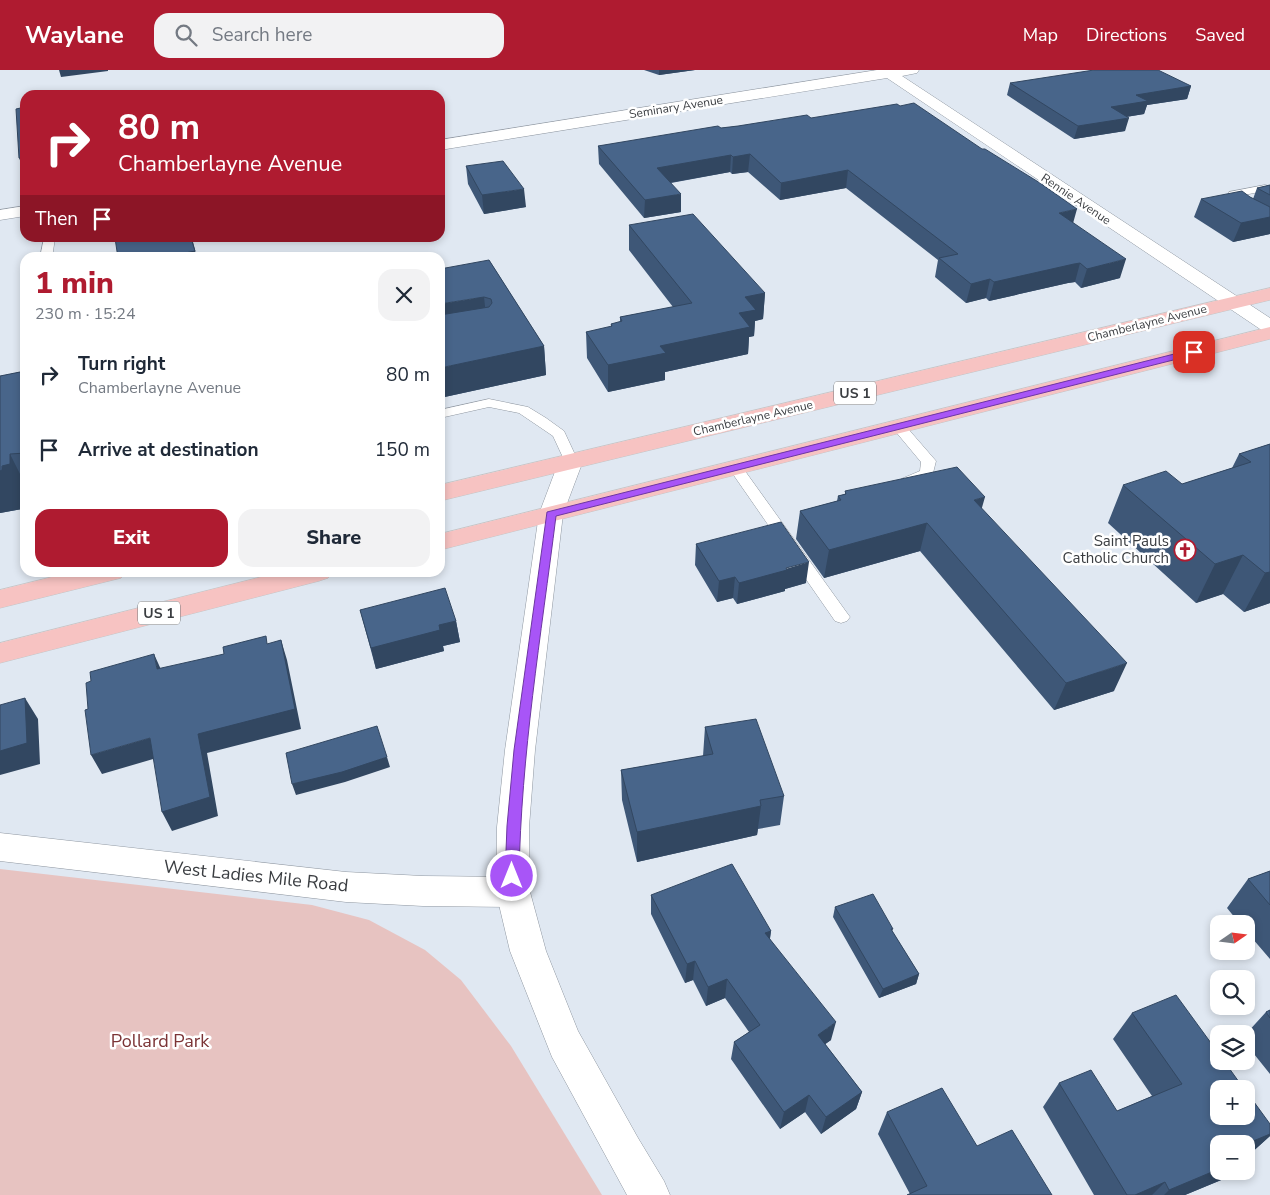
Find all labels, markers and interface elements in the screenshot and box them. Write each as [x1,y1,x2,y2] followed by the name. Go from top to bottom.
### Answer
[154,13,504,58] search box
[25,19,124,51] text: Waylane
[172,21,200,49] icon: search
[212,22,312,48] text: Search here
[1023,23,1058,47] text: Map
[1086,23,1167,47] text: Directions
[1195,23,1245,47] text: Saved
[628,92,724,122] street label: Seminary Avenue
[118,104,200,151] text: 80 m
[35,110,100,175] icon: right
[118,149,342,179] text: Chamberlayne Avenue
[1038,170,1114,228] street label: Rennie Avenue
[88,205,116,233] icon: arrive
[35,206,78,232] text: Then
[35,263,114,304] text: 1 min
[378,269,430,321] button: close
[1086,300,1208,346] street label: Chamberlayne Avenue
[35,303,136,325] text: 230 m · 15:24
[1173,331,1215,373] pin
[1180,338,1208,366] icon: arrive
[78,351,165,377] text: Turn right
[35,361,63,389] icon: right
[386,362,430,388] text: 80 m
[78,377,241,399] text: Chamberlayne Avenue
[834,382,876,404] road number: US 1
[692,396,814,440] street label: Chamberlayne Avenue
[35,436,63,464] icon: arrive
[78,437,259,463] text: Arrive at destination
[375,437,430,463] text: 150 m
[35,509,228,567] button: Exit
[238,509,430,567] button: Share
[1063,531,1169,568] place label: Saint Pauls Catholic Church
[1173,538,1197,562] church icon: Saint Pauls Catholic Church
[138,602,180,624] road number: US 1
[485,849,537,901] position arrow
[162,854,350,898] street label: West Ladies Mile Road
[1210,915,1255,960] north arrow
[1210,915,1255,1180] map controls
[1210,970,1255,1015] button: search
[1210,1025,1255,1070] button: layers
[111,1029,210,1053] park label: Pollard Park
[1210,1080,1255,1125] button: +
[1210,1135,1255,1180] button: −

